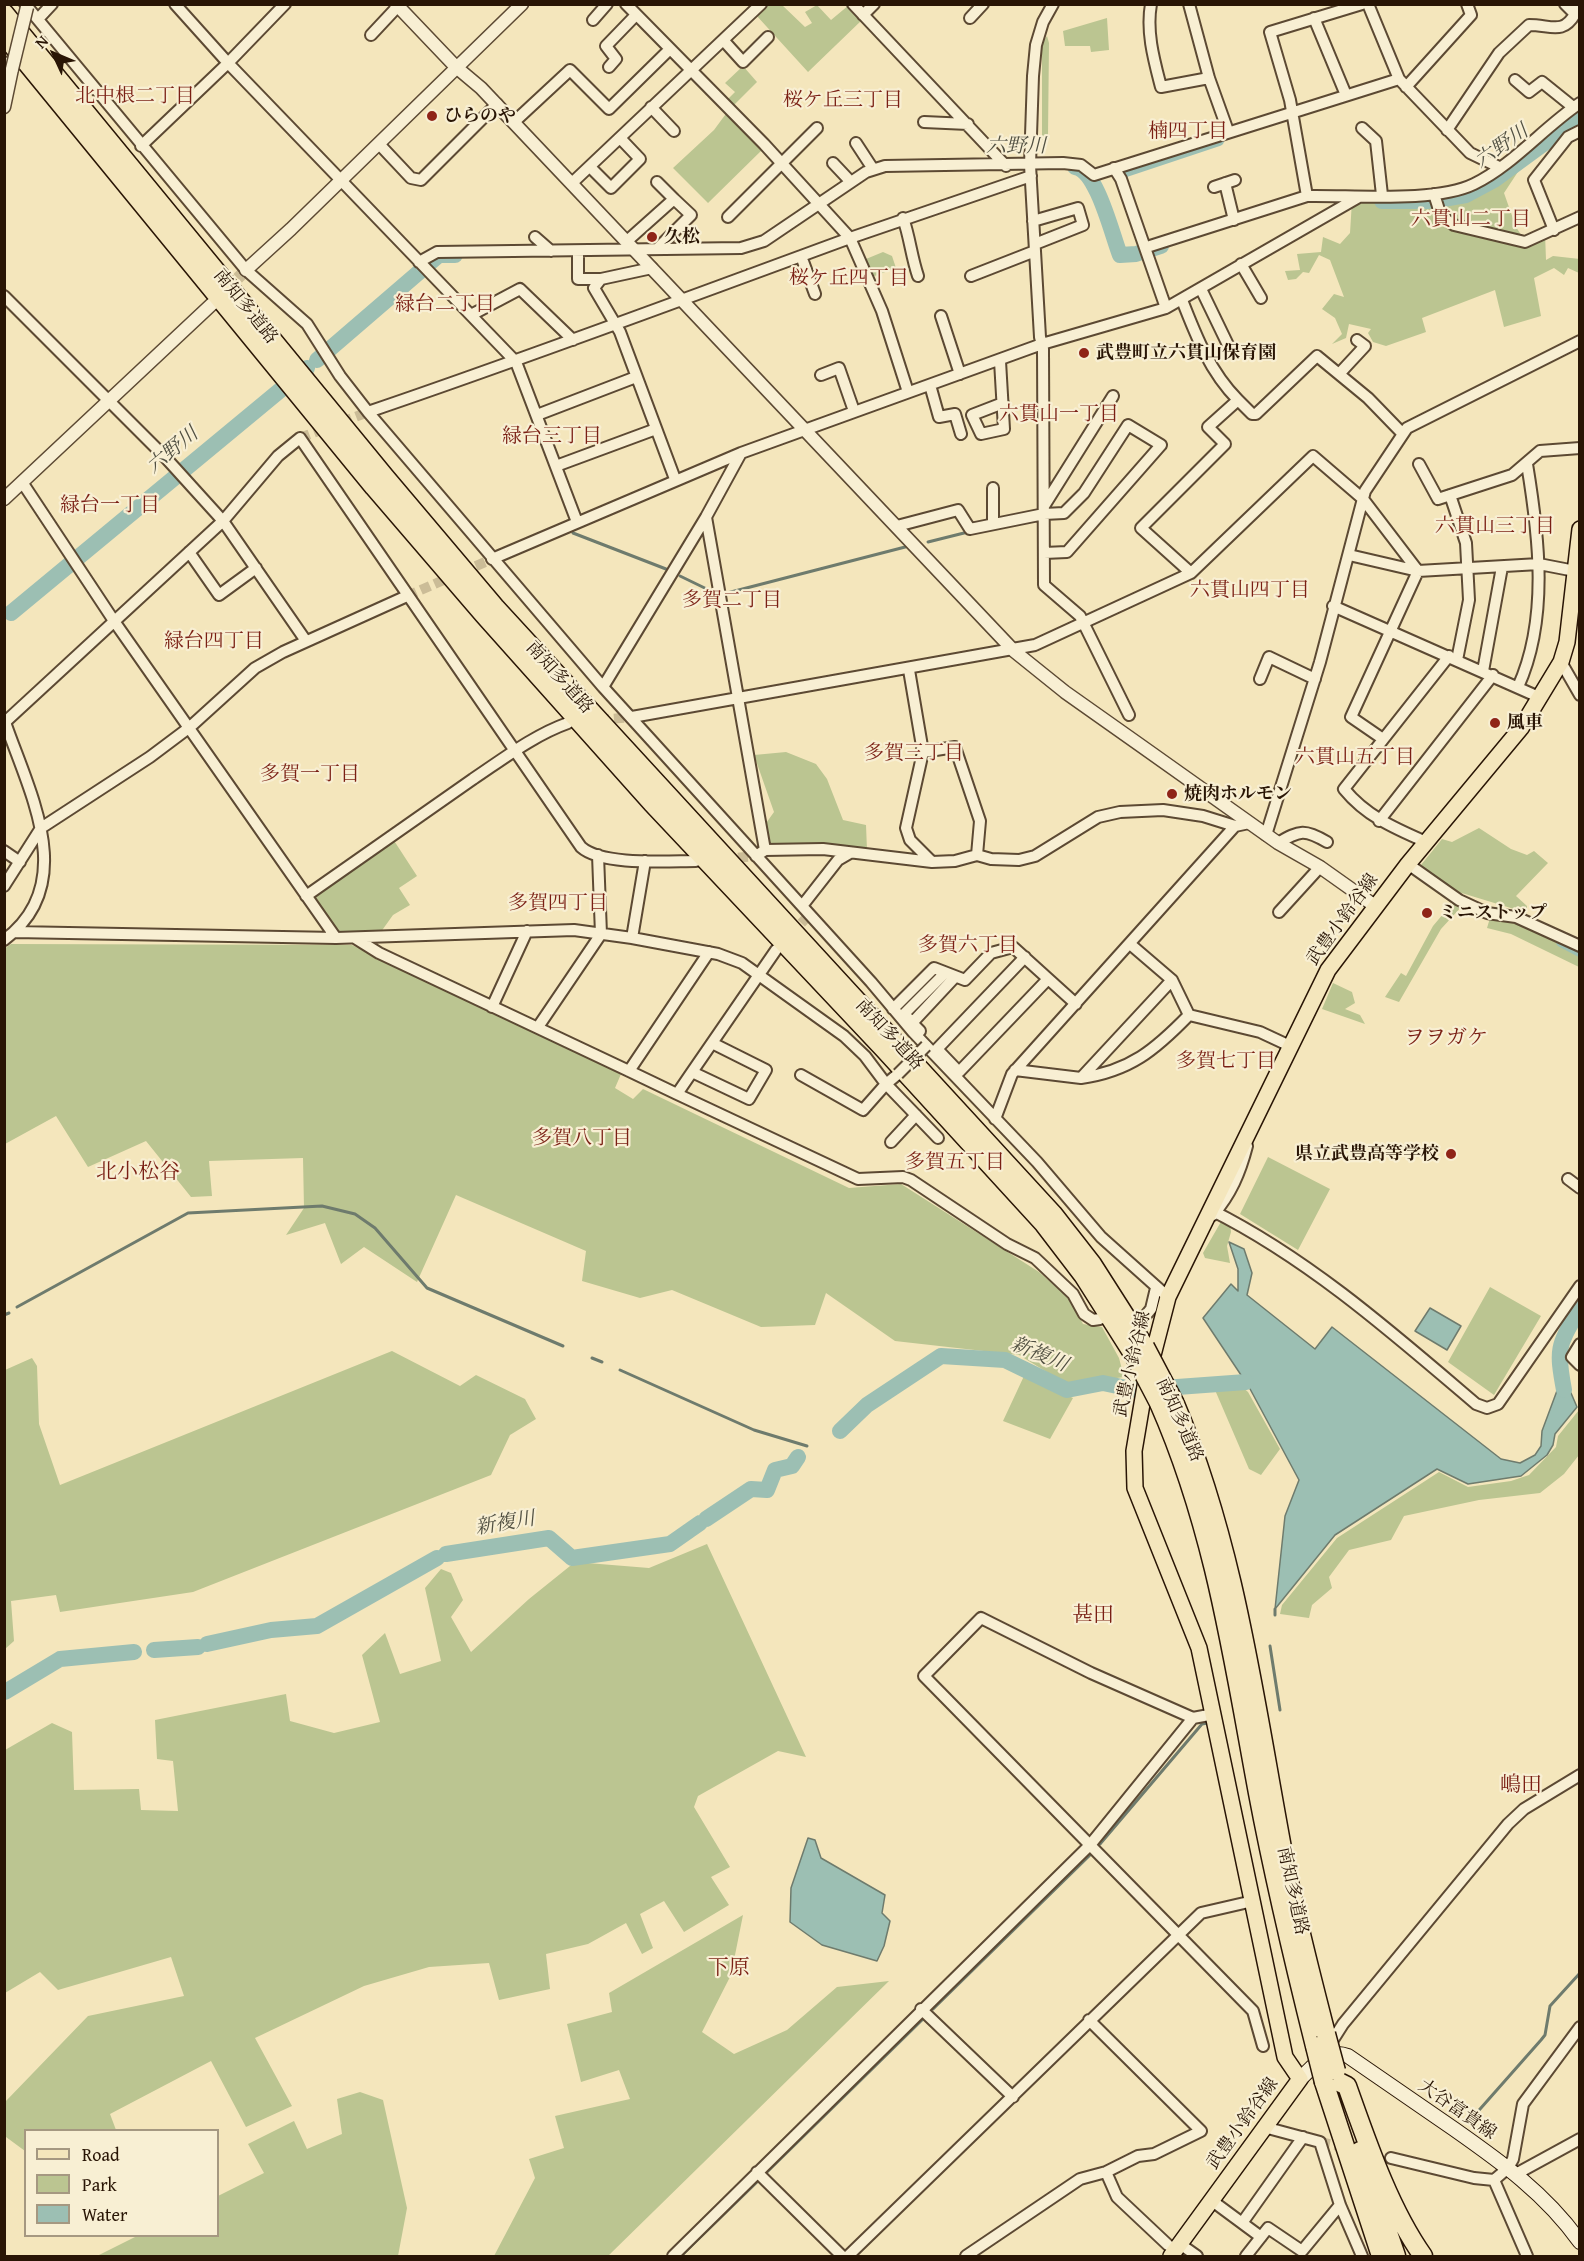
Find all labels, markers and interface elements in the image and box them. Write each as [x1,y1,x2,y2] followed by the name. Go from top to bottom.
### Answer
[24,24,84,84] north arrow
[29,29,53,54] text: N
[75,85,195,109] district label: 北中根二丁目
[783,89,903,113] district label: 桜ケ丘三丁目
[444,105,516,127] place label: ひらのや
[425,109,439,123] marker: ひらのや
[1148,120,1228,144] district label: 楠四丁目
[1471,120,1533,174] water label: 六野川
[986,135,1046,159] water label: 六野川
[1411,208,1531,232] district label: 六貫山二丁目
[664,226,700,248] place label: 久松
[645,230,659,244] marker: 久松
[208,265,282,349] street label: 南知多道路
[789,267,909,291] district label: 桜ケ丘四丁目
[395,293,495,317] district label: 緑台二丁目
[1096,342,1276,364] place label: 武豊町立六貫山保育園
[1077,346,1091,360] marker: 武豊町立六貫山保育園
[999,403,1119,427] district label: 六貫山一丁目
[142,423,204,479] water label: 六野川
[502,425,602,449] district label: 緑台三丁目
[60,494,160,518] district label: 緑台一丁目
[1435,515,1555,539] district label: 六貫山三丁目
[1190,579,1310,603] district label: 六貫山四丁目
[682,589,782,613] district label: 多賀二丁目
[164,630,264,654] district label: 緑台四丁目
[521,637,597,719] street label: 南知多道路
[1507,712,1543,734] place label: 風車
[1488,716,1502,730] marker: 風車
[864,742,964,766] district label: 多賀三丁目
[1295,746,1415,770] district label: 六貫山五丁目
[260,763,360,787] district label: 多賀一丁目
[1184,783,1292,805] place label: 焼肉ホルモン
[1165,787,1179,801] marker: 焼肉ホルモン
[1303,870,1383,970] street label: 武豊小鈴谷線
[508,892,608,916] district label: 多賀四丁目
[1439,902,1547,924] place label: ミニストップ
[1420,906,1434,920] marker: ミニストップ
[918,934,1018,958] district label: 多賀六丁目
[850,995,928,1075] street label: 南知多道路
[1404,1026,1488,1052] district label: ヲヲガケ
[1176,1050,1276,1074] district label: 多賀七丁目
[532,1127,632,1151] district label: 多賀八丁目
[1295,1143,1439,1165] place label: 県立武豊高等学校
[1444,1147,1458,1161] marker: 県立武豊高等学校
[905,1151,1005,1175] district label: 多賀五丁目
[96,1160,180,1186] district label: 北小松谷
[1110,1309,1156,1419] street label: 武豊小鈴谷線
[1007,1332,1071,1378] water label: 新複川
[1151,1374,1207,1466] street label: 南知多道路
[473,1507,537,1541] water label: 新複川
[1072,1603,1114,1629] district label: 甚田
[1500,1773,1542,1799] district label: 嶋田
[1272,1845,1312,1937] street label: 南知多道路
[708,1956,750,1982] district label: 下原
[1203,2074,1283,2174] street label: 武豊小鈴谷線
[1414,2075,1500,2145] street label: 大谷富貴線
[24,2129,219,2237] legend
[82,2141,120,2168] text: Road
[82,2171,117,2198] text: Park
[82,2201,127,2228] text: Water

